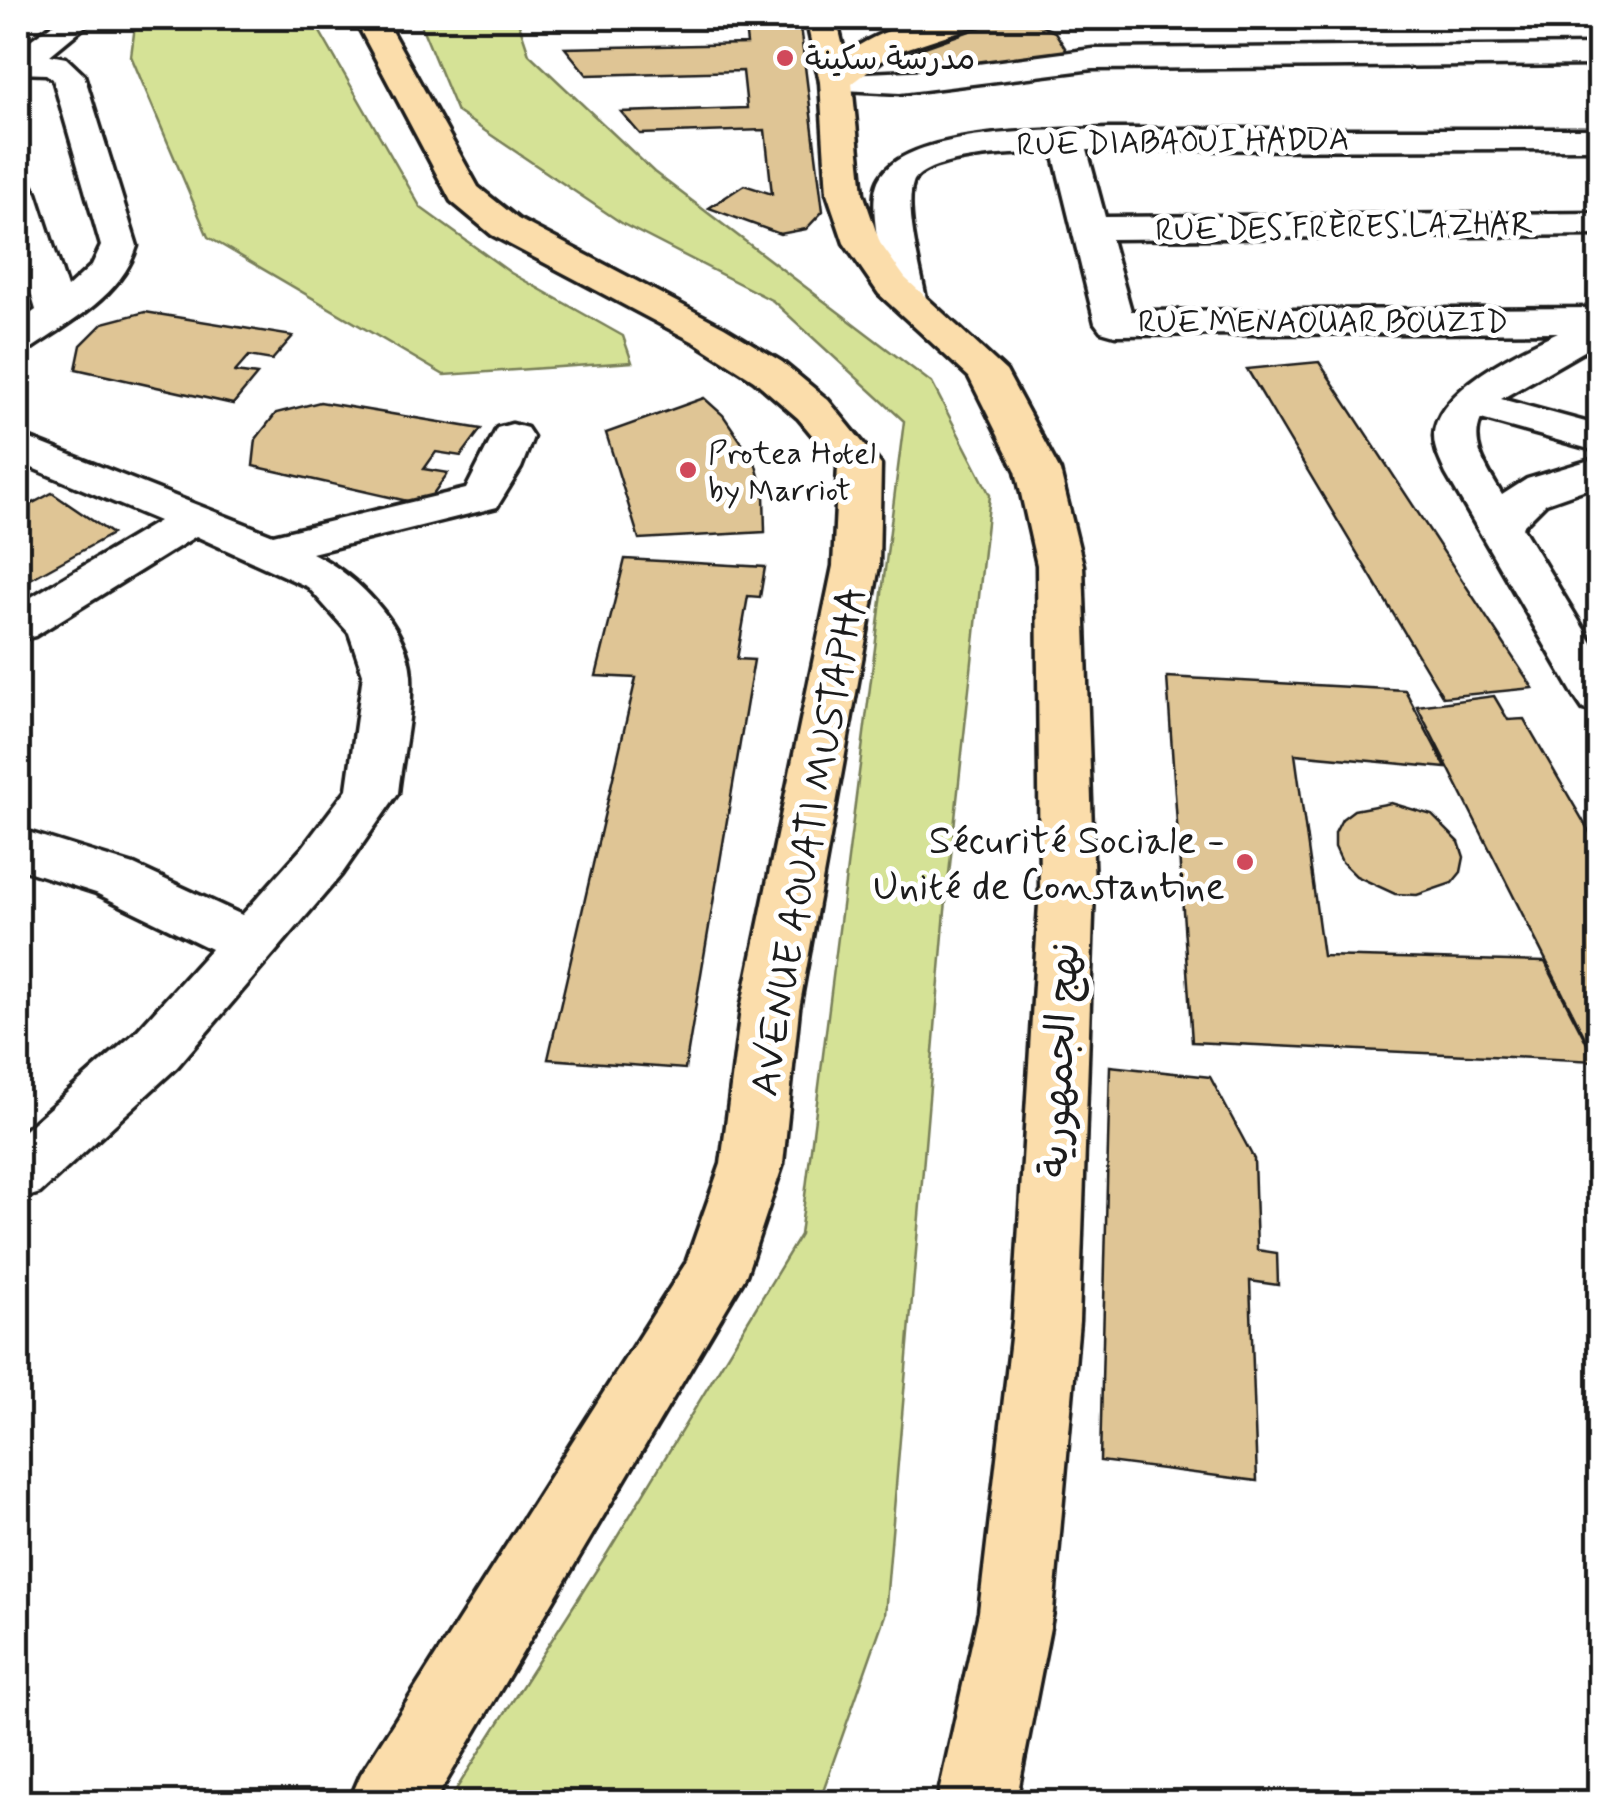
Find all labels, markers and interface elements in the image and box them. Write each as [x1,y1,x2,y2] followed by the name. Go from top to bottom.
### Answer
[805,39,975,81] place label: مدرسة سكينة
[774,47,796,69] marker: مدرسة سكينة
[1016,119,1350,167] street label: RUE DIABAOUI HADDA
[1155,204,1533,252] street label: RUE DES FRÈRES LAZHAR
[1138,302,1508,344] street label: RUE MENAOUAR BOUZID
[708,433,876,512] place label: Protea Hotel by Marriot
[677,459,699,481] marker: Protea Hotel by Marriot
[739,583,880,1100] street label: AVENUE AOUATI MUSTAPHA
[873,816,1225,914] place label: Sécurité Sociale - Unité de Constantine
[1234,851,1256,873] marker: Sécurité Sociale - Unité de Constantine
[1029,942,1093,1179] street label: نهج الجمهورية

